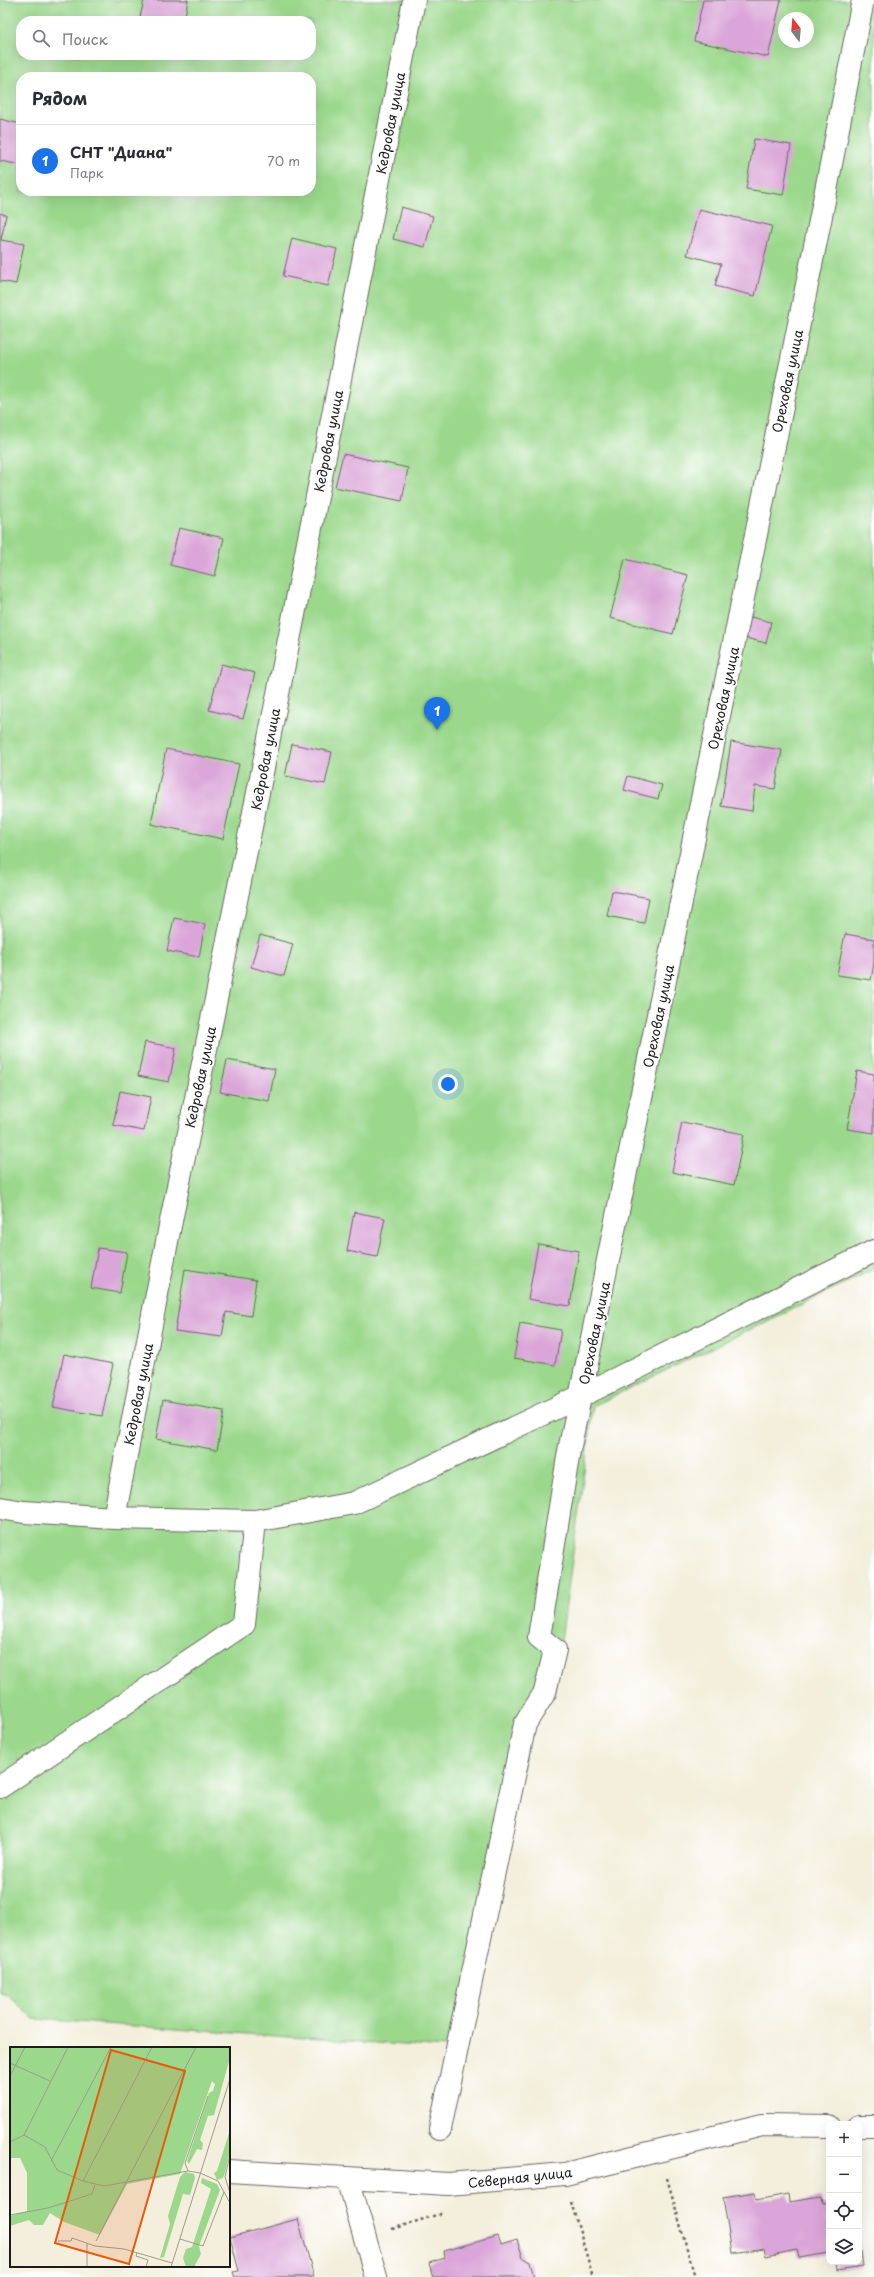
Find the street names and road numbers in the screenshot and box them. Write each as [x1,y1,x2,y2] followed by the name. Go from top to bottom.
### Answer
[371,69,409,176] street label: Кедровая улица
[767,327,807,434] street label: Ореховая улица
[309,387,347,494] street label: Кедровая улица
[703,644,743,751] street label: Ореховая улица
[246,705,284,812] street label: Кедровая улица
[638,962,678,1069] street label: Ореховая улица
[180,1023,220,1130] street label: Кедровая улица
[574,1279,614,1386] street label: Ореховая улица
[119,1340,157,1447] street label: Кедровая улица
[467,2162,574,2192] street label: Северная улица

